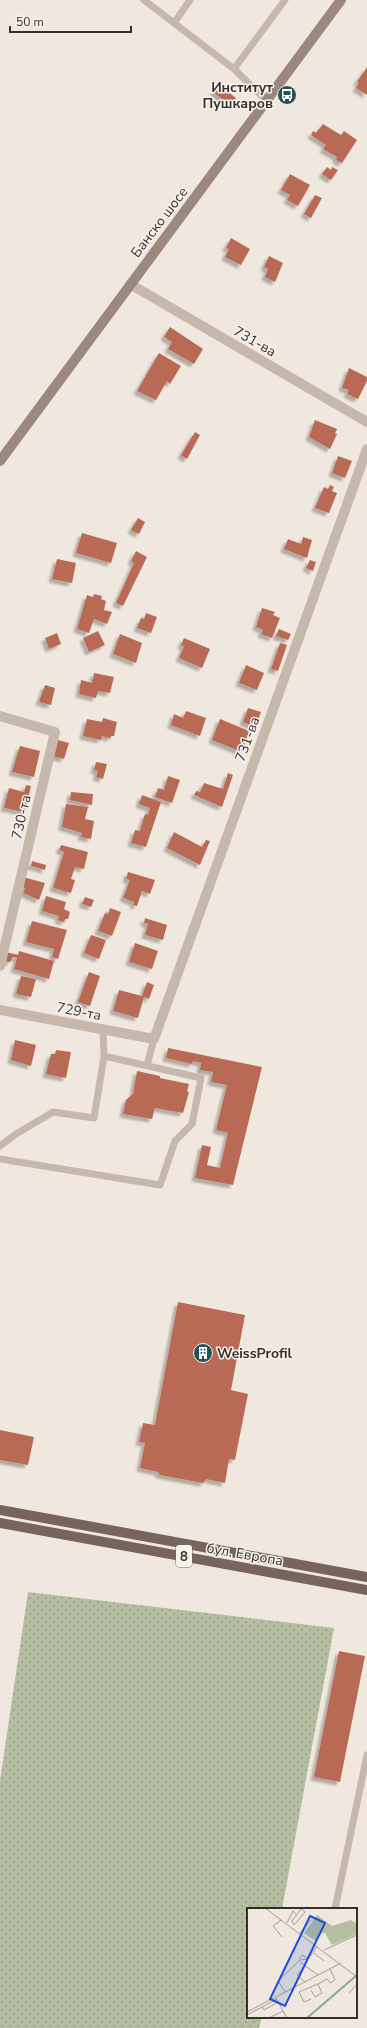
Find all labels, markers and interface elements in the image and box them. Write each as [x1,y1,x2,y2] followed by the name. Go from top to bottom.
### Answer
[10,8,131,34] scale bar
[16,14,44,30] text: 50 m
[203,78,273,113] place label: Институт Пушкаров
[276,84,298,106] bus stop icon: Институт Пушкаров
[127,183,192,261] street label: Банско шосе
[230,322,280,361] street label: 731-ва
[231,714,264,764] street label: 731-ва
[7,793,36,841] street label: 730-та
[55,998,103,1025] street label: 729-та
[192,1342,214,1364] building icon: WeissProfil
[217,1344,292,1363] place label: WeissProfil
[205,1538,285,1571] street label: бул. Европа
[176,1545,192,1567] road number: 8
[247,1908,357,2018] inset map

